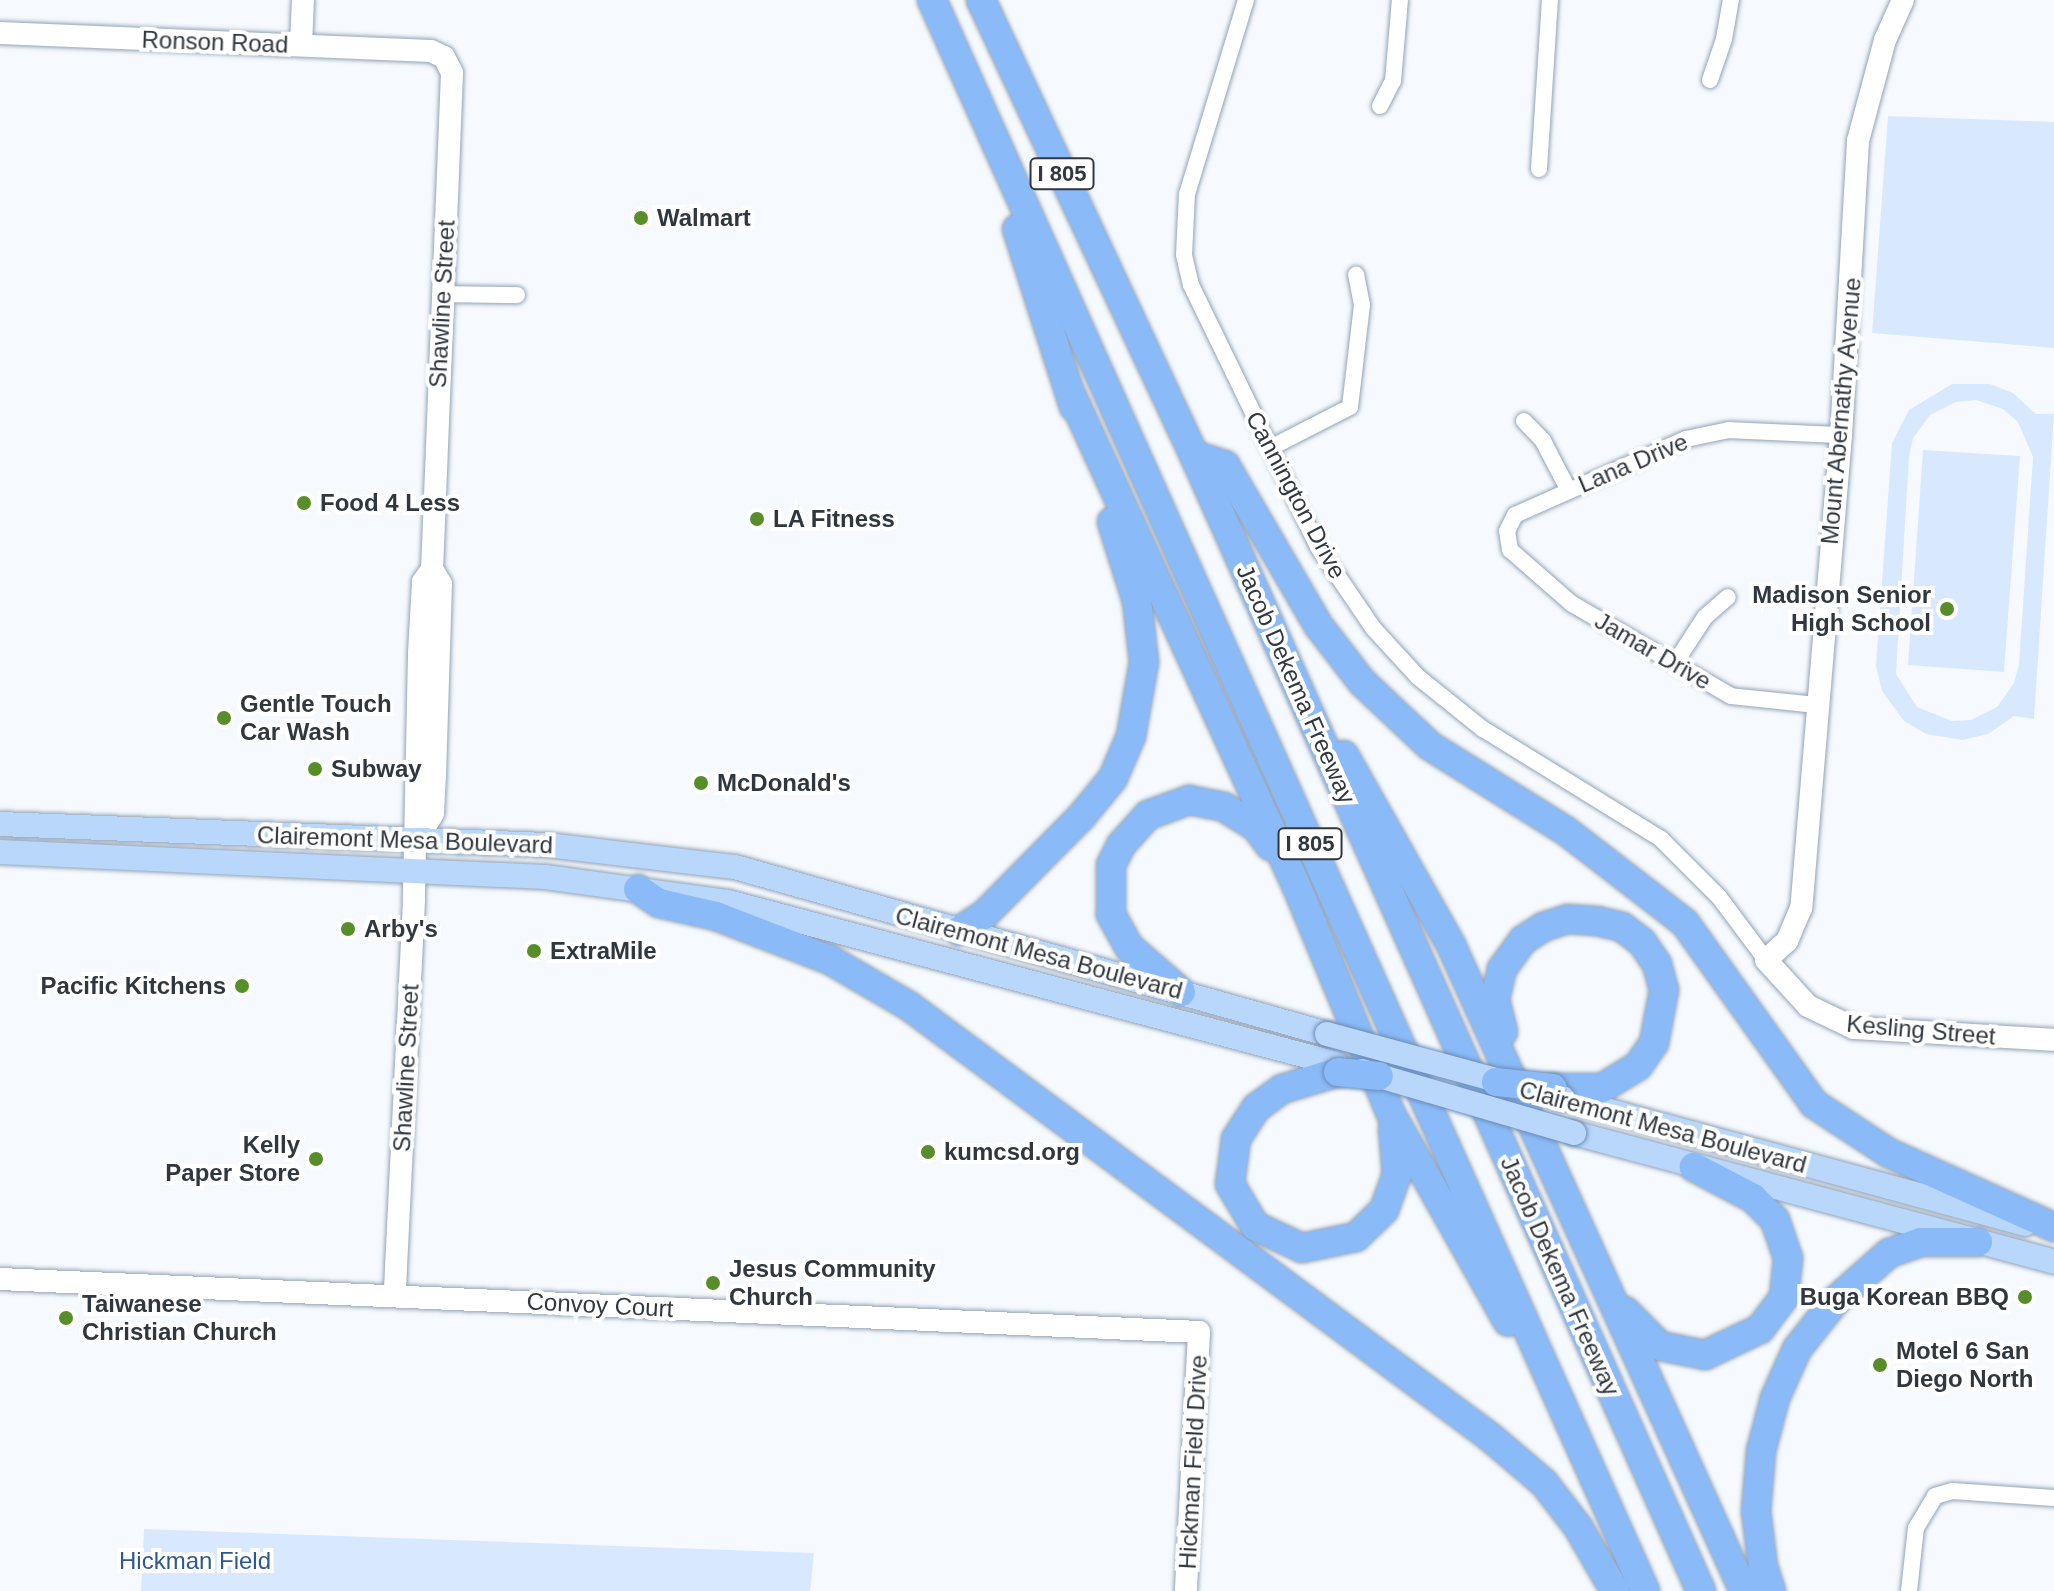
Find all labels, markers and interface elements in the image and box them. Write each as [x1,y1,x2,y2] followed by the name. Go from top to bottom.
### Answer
[141,25,289,59] street label: Ronson Road
[1028,156,1096,192] road number: I 805
[657,204,751,232] place label: Walmart
[632,209,650,227] marker: Walmart
[423,219,461,389] street label: Shawline Street
[1815,275,1867,547] street label: Mount Abernathy Avenue
[1240,406,1352,584] street label: Cannington Drive
[1574,427,1692,499] street label: Lana Drive
[320,489,460,517] place label: Food 4 Less
[295,494,313,512] marker: Food 4 Less
[773,505,896,533] place label: LA Fitness
[748,510,766,528] marker: LA Fitness
[1230,560,1362,808] street label: Jacob Dekema Freeway
[1752,581,1931,637] place label: Madison Senior High School
[1938,600,1956,618] marker: Madison Senior High School
[1590,606,1716,696] street label: Jamar Drive
[240,690,392,746] place label: Gentle Touch Car Wash
[215,709,233,727] marker: Gentle Touch Car Wash
[331,755,422,783] place label: Subway
[306,760,324,778] marker: Subway
[717,769,851,797] place label: McDonald's
[692,774,710,792] marker: McDonald's
[257,820,553,860] street label: Clairemont Mesa Boulevard
[1276,826,1344,862] road number: I 805
[892,901,1186,1005] street label: Clairemont Mesa Boulevard
[364,915,438,943] place label: Arby's
[339,920,357,938] marker: Arby's
[550,937,657,965] place label: ExtraMile
[525,942,543,960] marker: ExtraMile
[41,972,226,1000] place label: Pacific Kitchens
[233,977,251,995] marker: Pacific Kitchens
[387,983,425,1153] street label: Shawline Street
[1845,1009,1997,1051] street label: Kesling Street
[1516,1075,1810,1179] street label: Clairemont Mesa Boulevard
[165,1131,300,1187] place label: Kelly Paper Store
[944,1138,1080,1166] place label: kumcsd.org
[919,1143,937,1161] marker: kumcsd.org
[307,1150,325,1168] marker: Kelly Paper Store
[1494,1152,1626,1400] street label: Jacob Dekema Freeway
[729,1255,936,1311] place label: Jesus Community Church
[704,1274,722,1292] marker: Jesus Community Church
[1800,1283,2009,1311] place label: Buga Korean BBQ
[526,1287,674,1323] street label: Convoy Court
[2016,1288,2034,1306] marker: Buga Korean BBQ
[82,1290,277,1346] place label: Taiwanese Christian Church
[57,1309,75,1327] marker: Taiwanese Christian Church
[1896,1337,2033,1393] place label: Motel 6 San Diego North
[1173,1354,1213,1570] street label: Hickman Field Drive
[1871,1356,1889,1374] marker: Motel 6 San Diego North
[119,1547,271,1575] park label: Hickman Field

